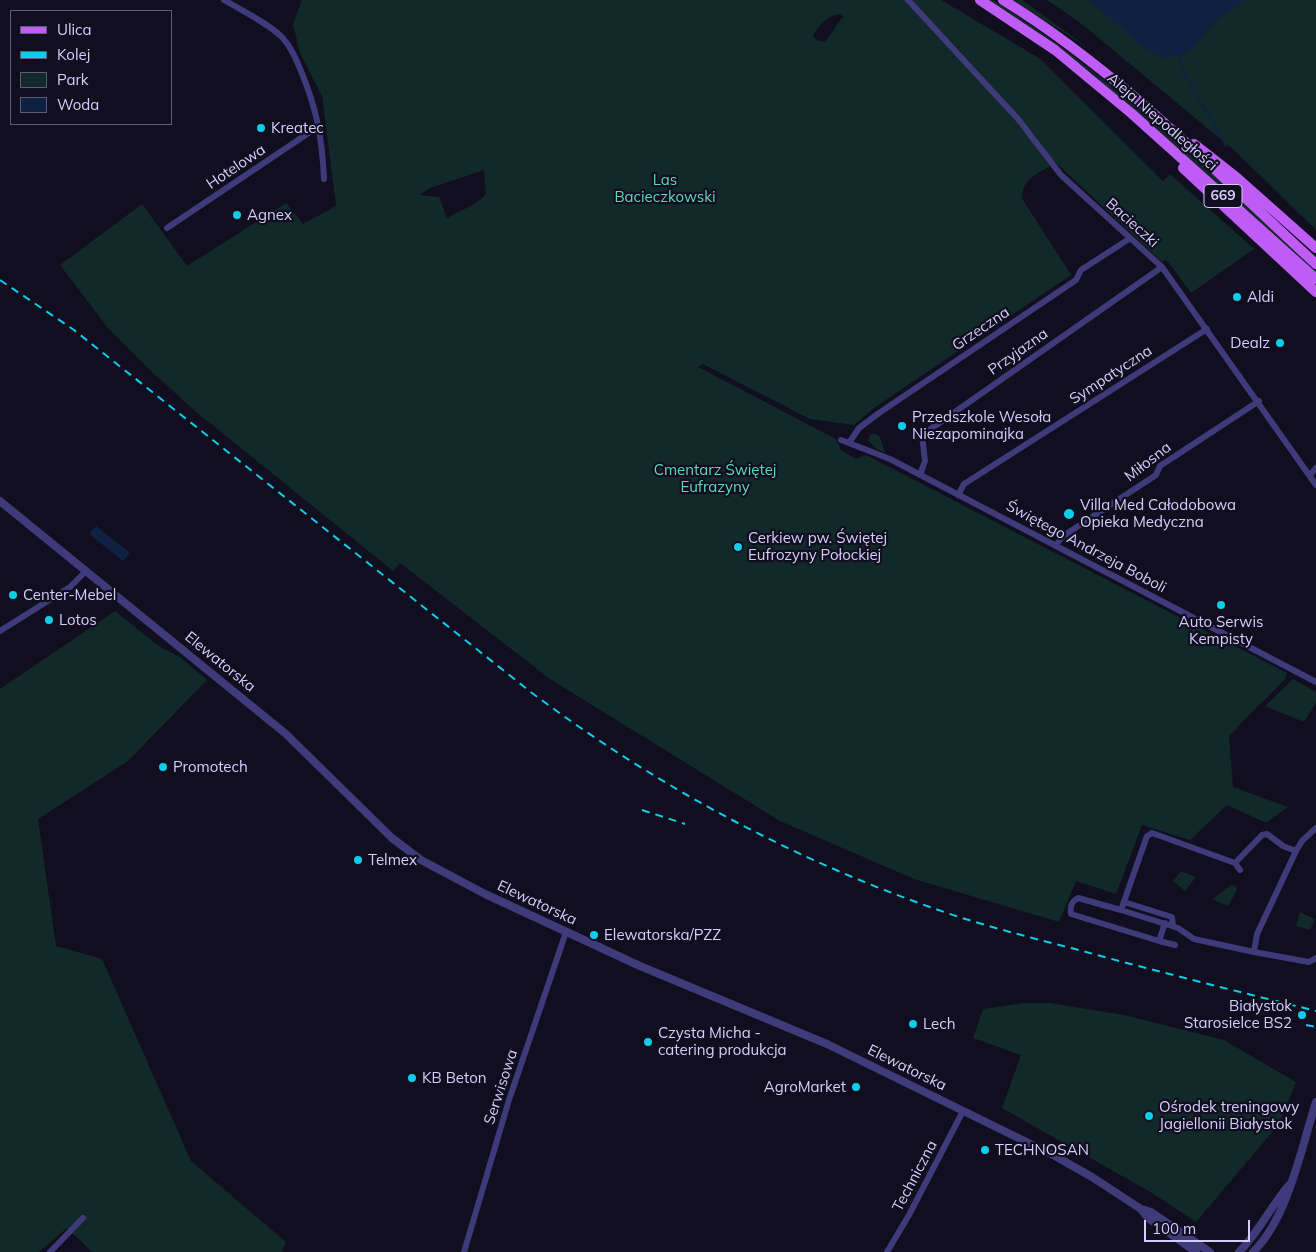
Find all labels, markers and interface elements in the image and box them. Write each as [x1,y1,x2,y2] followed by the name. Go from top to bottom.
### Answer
[10,10,172,125] legend
[57,20,91,39] text: Ulica
[57,45,90,64] text: Kolej
[1103,69,1221,175] street label: Aleja Niepodległości
[57,70,89,89] text: Park
[57,95,99,114] text: Woda
[271,119,324,137] place label: Kreatec
[255,122,267,134] marker: Kreatec
[203,141,269,193] street label: Hotelowa
[614,171,716,206] park label: Las Bacieczkowski
[1204,185,1242,208] road number: 669
[1102,195,1162,251] street label: Bacieczki
[247,206,292,224] place label: Agnex
[231,209,243,221] marker: Agnex
[1247,288,1274,306] place label: Aldi
[1231,291,1243,303] marker: Aldi
[949,303,1013,355] street label: Grzeczna
[985,325,1051,379] street label: Przyjazna
[1230,334,1270,352] place label: Dealz
[1274,337,1286,349] marker: Dealz
[1066,342,1156,408] street label: Sympatyczna
[912,408,1051,443] place label: Przedszkole Wesoła Niezapominajka
[896,420,908,432] marker: Przedszkole Wesoła Niezapominajka
[1121,438,1175,486] street label: Miłosna
[654,461,776,496] park label: Cmentarz Świętej Eufrazyny
[1080,496,1236,531] place label: Villa Med Całodobowa Opieka Medyczna
[1003,497,1169,597] street label: Świętego Andrzeja Boboli
[1062,507,1076,521] marker: Villa Med Całodobowa Opieka Medyczna
[748,529,887,564] place label: Cerkiew pw. Świętej Eufrozyny Połockiej
[732,541,744,553] marker: Cerkiew pw. Świętej Eufrozyny Połockiej
[23,586,116,604] place label: Center-Mebel
[7,589,19,601] marker: Center-Mebel
[1215,599,1227,611] marker: Auto Serwis Kempisty
[59,611,97,629] place label: Lotos
[1179,613,1263,648] place label: Auto Serwis Kempisty
[43,614,55,626] marker: Lotos
[181,628,259,696] street label: Elewatorska
[173,758,248,776] place label: Promotech
[157,761,169,773] marker: Promotech
[368,851,417,869] place label: Telmex
[352,854,364,866] marker: Telmex
[494,877,580,929] street label: Elewatorska
[604,926,721,944] place label: Elewatorska/PZZ
[588,929,600,941] marker: Elewatorska/PZZ
[1184,997,1292,1032] place label: Białystok Starosielce BS2
[1296,1009,1308,1021] marker: Białystok Starosielce BS2
[923,1015,955,1033] place label: Lech
[907,1018,919,1030] marker: Lech
[658,1024,787,1059] place label: Czysta Micha - catering produkcja
[642,1036,654,1048] marker: Czysta Micha - catering produkcja
[865,1041,949,1095] street label: Elewatorska
[480,1047,522,1127] street label: Serwisowa
[422,1069,487,1087] place label: KB Beton
[406,1072,418,1084] marker: KB Beton
[764,1078,846,1096] place label: AgroMarket
[850,1081,862,1093] marker: AgroMarket
[1159,1098,1299,1133] place label: Ośrodek treningowy Jagiellonii Białystok
[1143,1110,1155,1122] marker: Ośrodek treningowy Jagiellonii Białystok
[889,1137,941,1215] street label: Techniczna
[995,1141,1089,1159] place label: TECHNOSAN
[979,1144,991,1156] marker: TECHNOSAN
[1146,1210,1252,1242] scale bar
[1152,1219,1196,1238] text: 100 m

